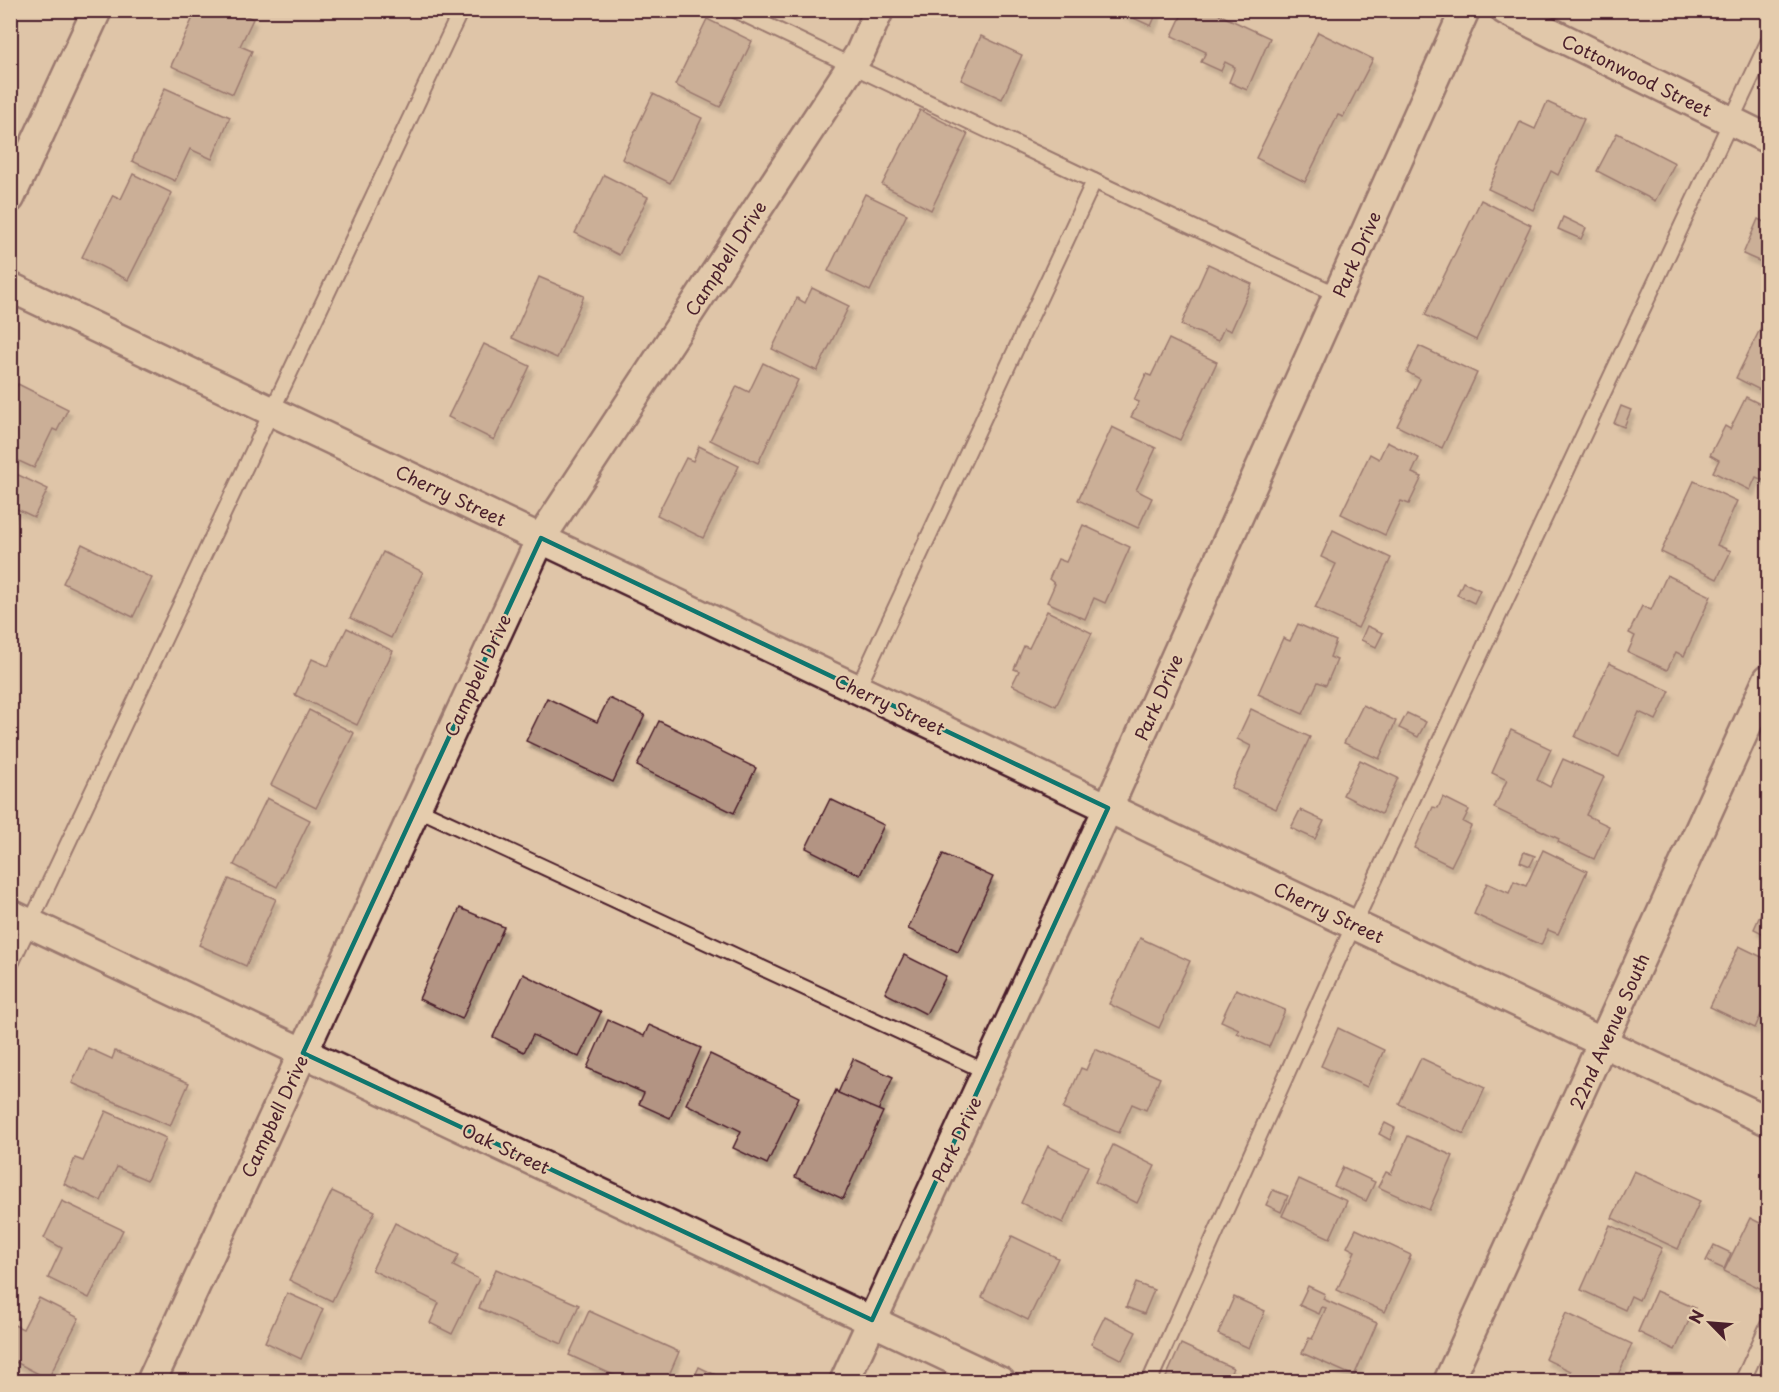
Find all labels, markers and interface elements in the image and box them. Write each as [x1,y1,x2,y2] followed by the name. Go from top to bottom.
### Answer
[1557,27,1717,123] street label: Cottonwood Street
[678,195,772,321] street label: Campbell Drive
[1325,207,1387,301] street label: Park Drive
[391,458,511,532] street label: Cherry Street
[437,609,517,741] street label: Campbell Drive
[1127,650,1189,744] street label: Park Drive
[830,667,950,741] street label: Cherry Street
[1269,875,1389,949] street label: Cherry Street
[1562,949,1656,1113] street label: 22nd Avenue South
[234,1050,314,1182] street label: Campbell Drive
[924,1092,988,1186] street label: Park Drive
[457,1116,555,1180] street label: Oak Street
[1680,1293,1740,1353] north arrow
[1682,1305,1709,1327] text: N

